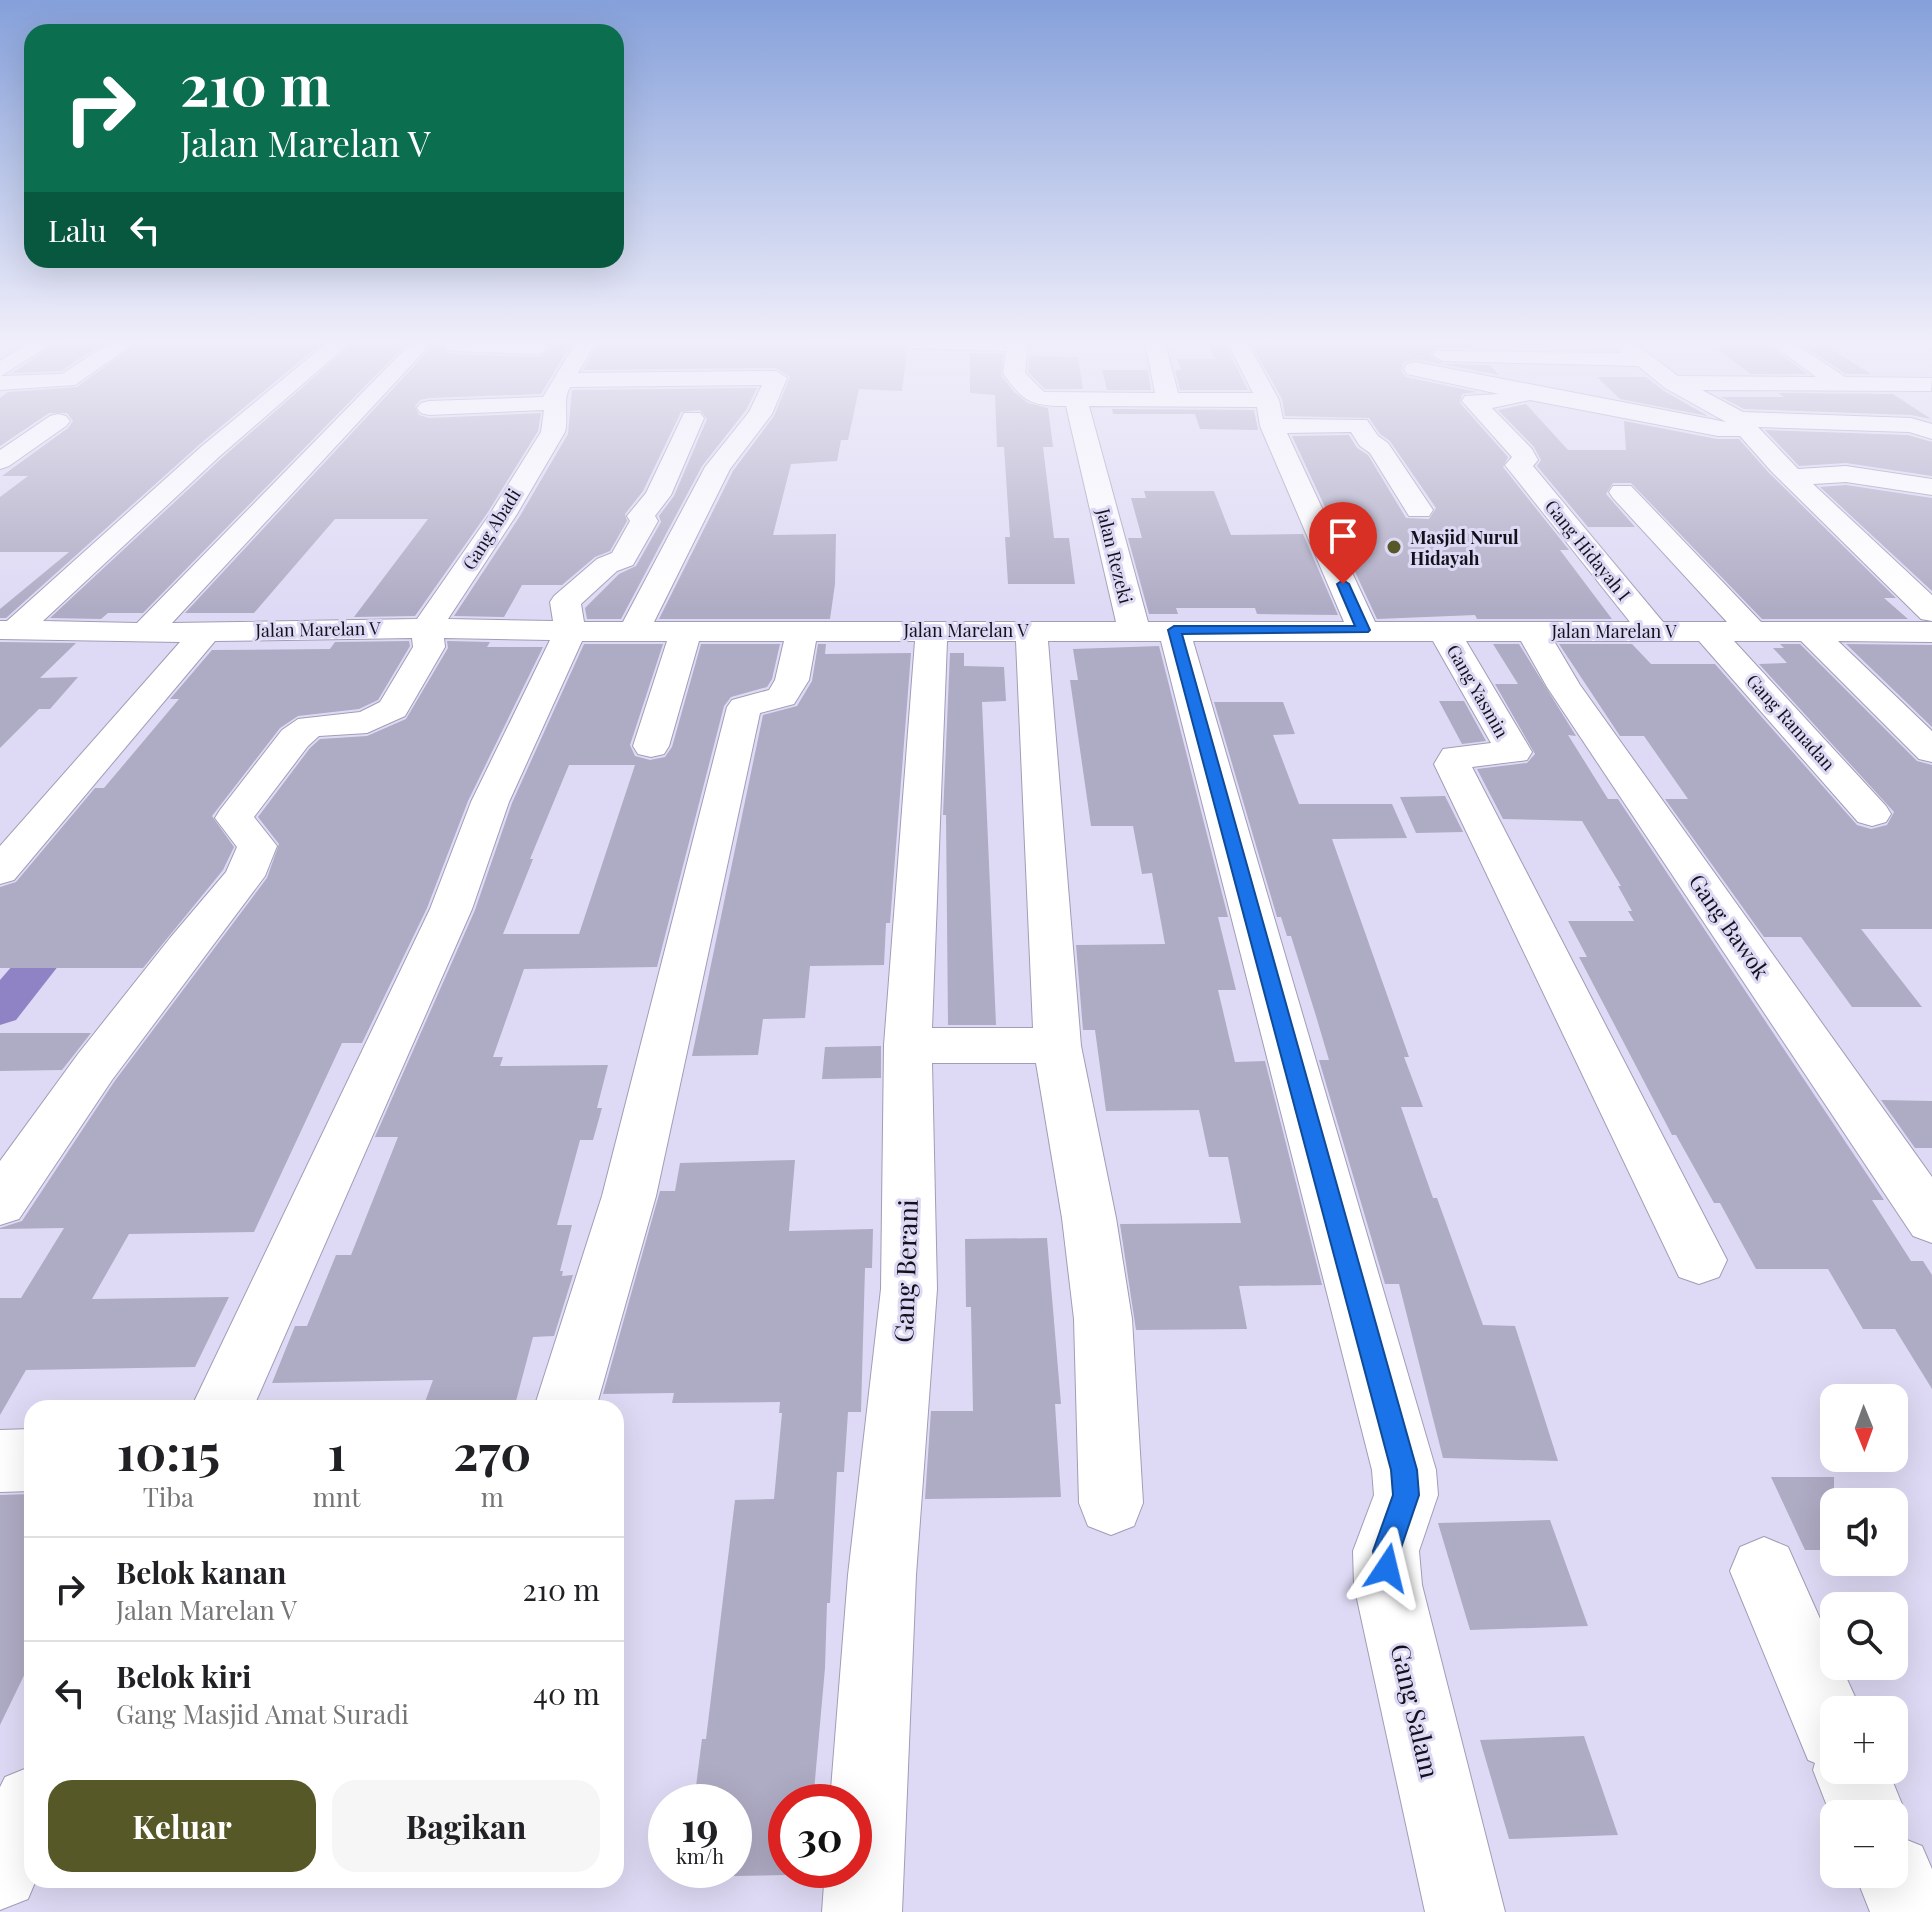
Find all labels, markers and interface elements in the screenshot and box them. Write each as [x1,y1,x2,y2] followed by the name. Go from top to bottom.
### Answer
[180,46,331,121] text: 210 m
[48,56,152,160] icon: right
[180,118,430,166] text: Jalan Marelan V
[123,208,167,252] icon: left
[48,210,107,250] text: Lalu
[457,484,525,574] street label: Gang Abadi
[1540,495,1636,605] street label: Gang Hidayah I
[1309,502,1377,584] pin
[1091,505,1138,606] street label: Jalan Rezeki
[1321,514,1365,558] icon: arrive
[1410,525,1519,570] place label: Masjid Nurul Hidayah
[1385,538,1403,556] marker: Masjid Nurul Hidayah
[254,616,381,642] street label: Jalan Marelan V
[902,618,1029,642] street label: Jalan Marelan V
[1550,619,1677,643] street label: Jalan Marelan V
[1442,640,1515,742] street label: Gang Yasmin
[1741,669,1841,775] street label: Gang Ramadan
[1683,868,1777,984] street label: Gang Bawok
[885,1198,925,1343] street label: Gang Berani
[1820,1384,1908,1472] north arrow
[1820,1384,1908,1888] map controls
[117,1419,220,1483] text: 10:15
[327,1419,346,1483] text: 1
[453,1419,531,1483] text: 270
[143,1479,194,1514] text: Tiba
[313,1479,361,1514] text: mnt
[481,1479,504,1514] text: m
[1820,1488,1908,1576] button: sound
[1345,1526,1429,1610] position arrow
[116,1552,286,1592] text: Belok kanan
[48,1567,92,1611] icon: right
[522,1569,600,1609] text: 210 m
[116,1592,297,1627] text: Jalan Marelan V
[1820,1592,1908,1680] button: search
[1384,1640,1448,1782] street label: Gang Salam
[116,1656,251,1696] text: Belok kiri
[48,1671,92,1715] icon: left
[533,1673,600,1713] text: 40 m
[116,1696,409,1731] text: Gang Masjid Amat Suradi
[1820,1696,1908,1784] button: +
[48,1780,316,1872] button: Keluar
[332,1780,600,1872] button: Bagikan
[768,1784,872,1888] speed limit sign: 30
[681,1799,719,1852] text: 19
[1820,1800,1908,1888] button: −
[676,1842,724,1869] text: km/h

